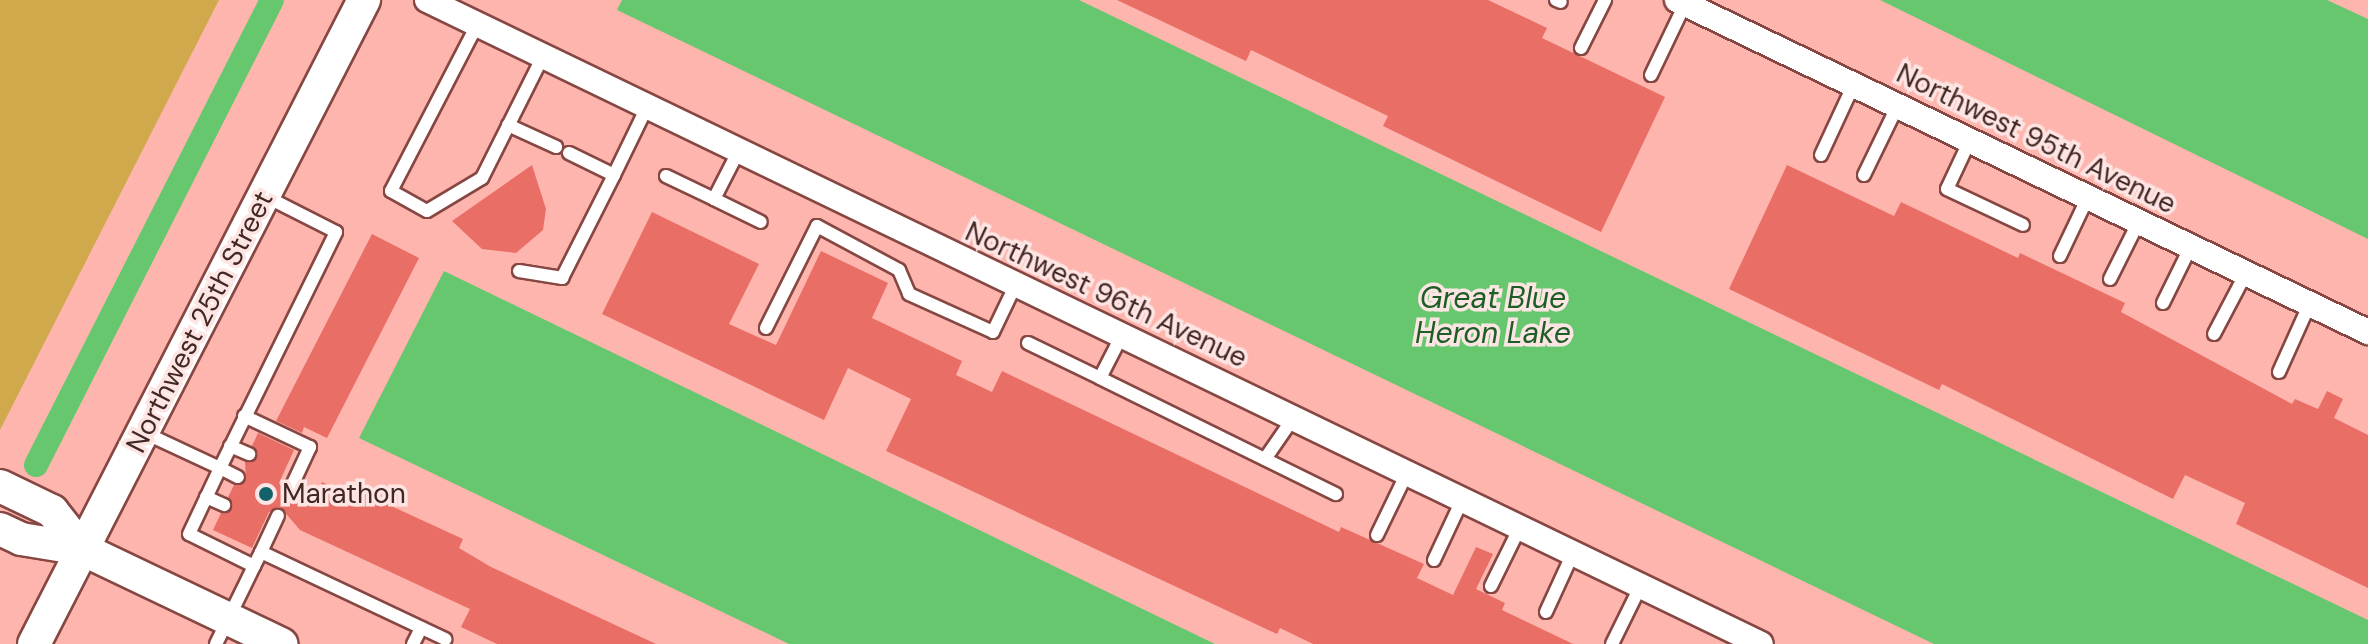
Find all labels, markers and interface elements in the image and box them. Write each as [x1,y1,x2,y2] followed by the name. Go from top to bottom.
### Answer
[1891,57,2181,221] street label: Northwest 95th Avenue
[119,186,281,458] street label: Northwest 25th Street
[960,215,1252,375] street label: Northwest 96th Avenue
[1415,280,1571,350] water label: Great Blue Heron Lake
[282,477,406,511] place label: Marathon
[257,485,275,503] marker: Marathon

